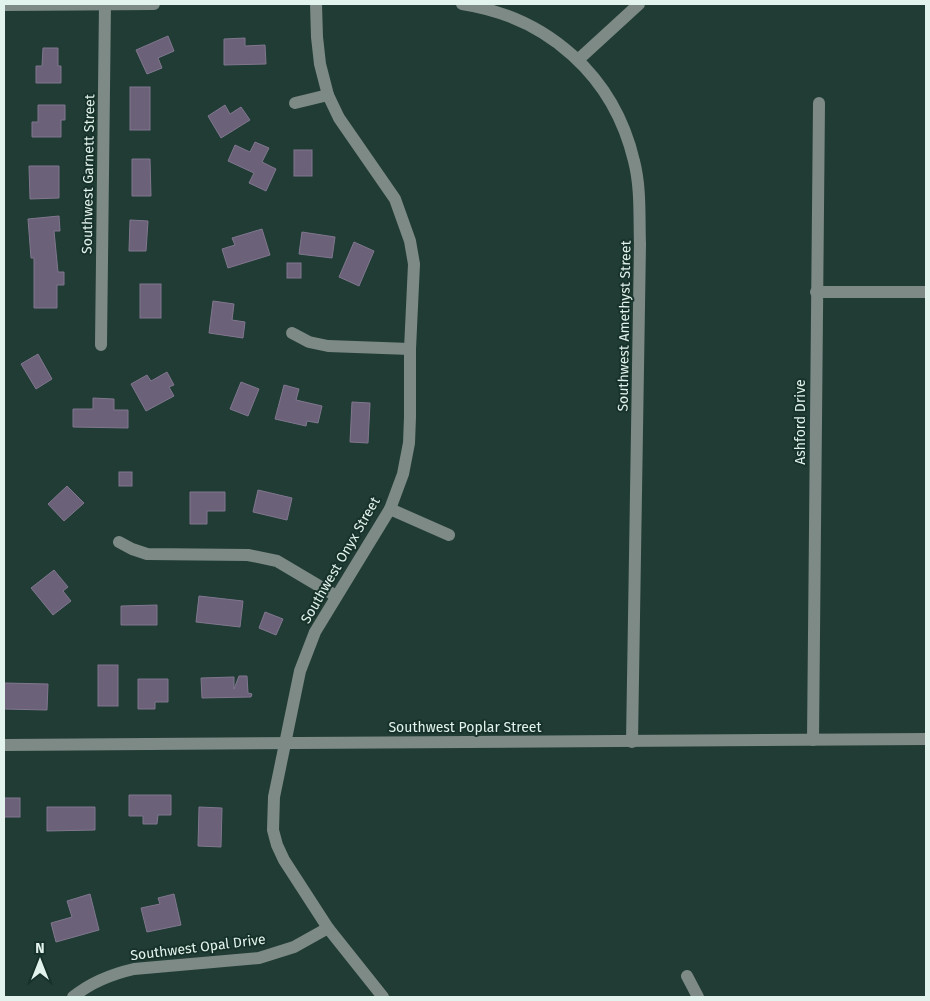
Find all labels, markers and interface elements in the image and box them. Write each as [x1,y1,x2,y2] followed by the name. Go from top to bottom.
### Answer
[79,93,98,254] street label: Southwest Garnett Street
[615,239,635,412] street label: Southwest Amethyst Street
[792,379,809,465] street label: Ashford Drive
[297,493,384,627] street label: Southwest Onyx Street
[388,719,543,736] street label: Southwest Poplar Street
[129,931,267,964] street label: Southwest Opal Drive
[15,936,65,986] north arrow
[35,940,45,957] text: N

